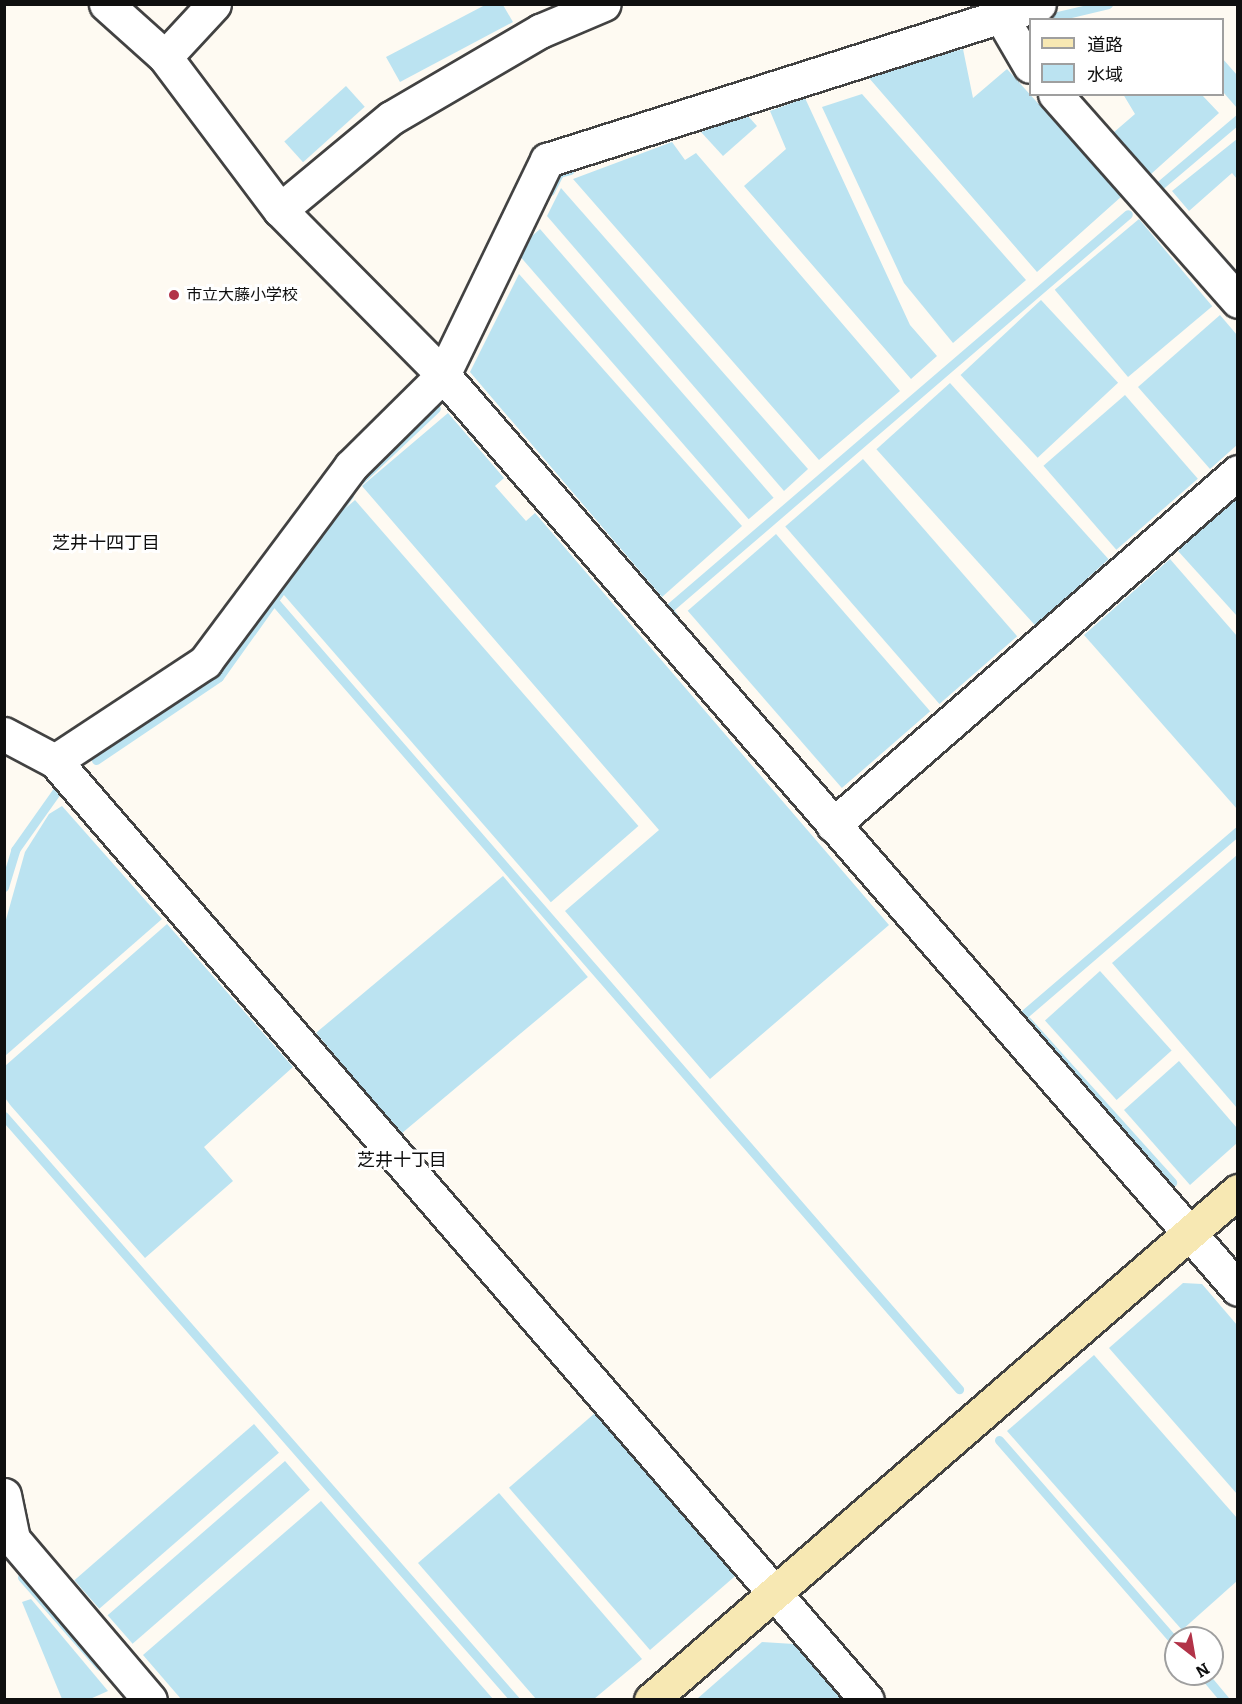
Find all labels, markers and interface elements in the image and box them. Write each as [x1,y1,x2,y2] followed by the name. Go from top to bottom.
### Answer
[1029,18,1224,96] legend
[1087,34,1123,56] text: 道路
[1087,64,1123,86] text: 水域
[186,285,298,305] place label: 市立大藤小学校
[167,288,181,302] marker: 市立大藤小学校
[52,532,160,554] district label: 芝井十四丁目
[357,1149,447,1171] district label: 芝井十丁目
[1164,1626,1224,1686] north arrow
[1192,1659,1213,1681] text: N

